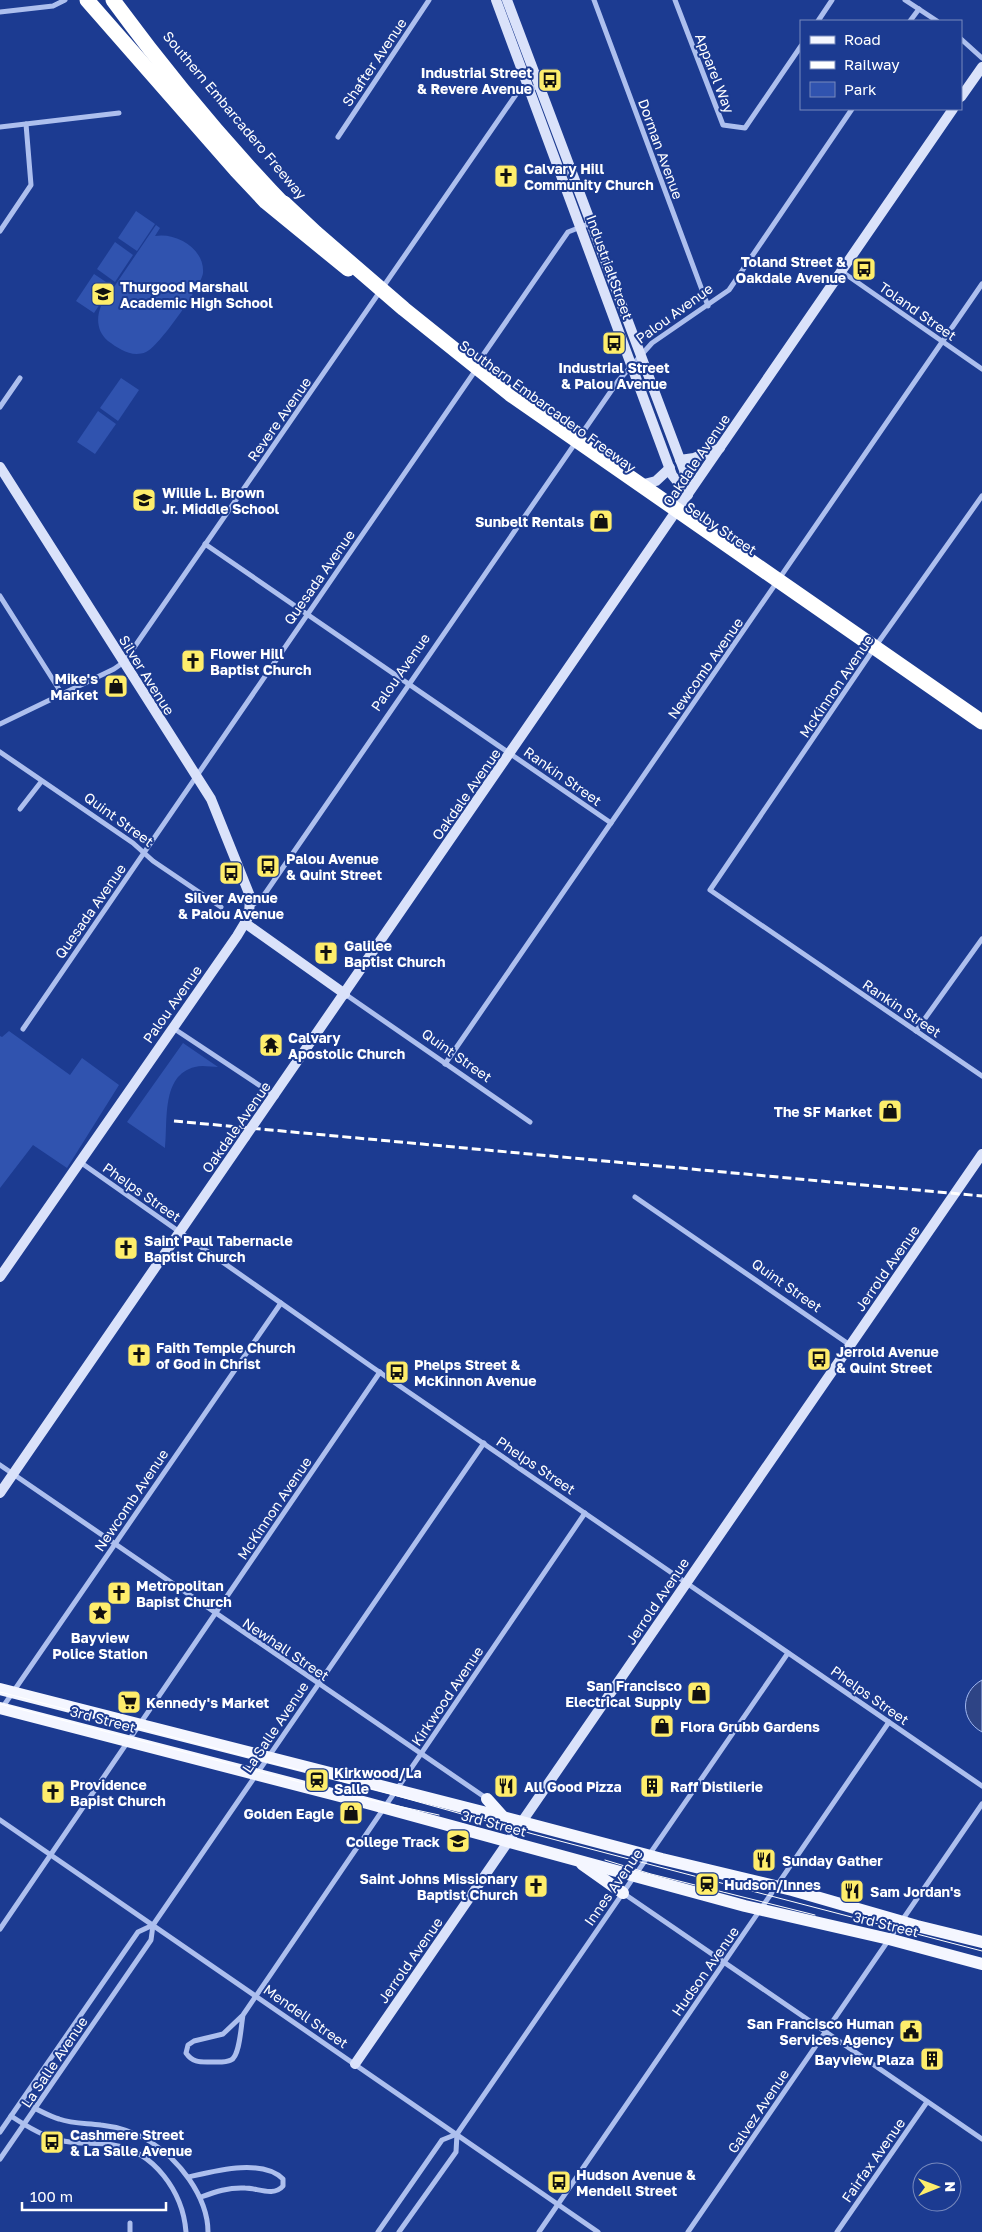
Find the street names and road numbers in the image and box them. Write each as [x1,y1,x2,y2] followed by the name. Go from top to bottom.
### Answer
[338,15,410,109] street label: Shafter Avenue
[160,27,310,203] street label: Southern Embarcadero Freeway
[692,31,738,116] street label: Apparel Way
[635,97,687,201] street label: Dorman Avenue
[583,213,637,321] street label: Industrial Street
[876,278,960,344] street label: Toland Street
[632,279,716,347] street label: Palou Avenue
[456,336,640,476] street label: Southern Embarcadero Freeway
[244,373,314,465] street label: Revere Avenue
[659,411,733,509] street label: Oakdale Avenue
[682,498,760,558] street label: Selby Street
[280,526,358,628] street label: Quesada Avenue
[664,614,746,722] street label: Newcomb Avenue
[367,630,433,714] street label: Palou Avenue
[795,631,877,741] street label: McKinnon Avenue
[116,632,178,718] street label: Silver Avenue
[521,743,605,809] street label: Rankin Street
[428,745,504,843] street label: Oakdale Avenue
[81,788,157,850] street label: Quint Street
[51,860,129,962] street label: Quesada Avenue
[139,962,205,1046] street label: Palou Avenue
[859,975,945,1041] street label: Rankin Street
[419,1025,495,1085] street label: Quint Street
[198,1078,274,1176] street label: Oakdale Avenue
[100,1159,184,1225] street label: Phelps Street
[851,1222,923,1314] street label: Jerrold Avenue
[749,1255,825,1315] street label: Quint Street
[493,1432,579,1498] street label: Phelps Street
[90,1446,172,1554] street label: Newcomb Avenue
[233,1453,315,1563] street label: McKinnon Avenue
[622,1554,692,1648] street label: Jerrold Avenue
[240,1614,332,1684] street label: Newhall Street
[407,1643,487,1749] street label: Kirkwood Avenue
[828,1662,912,1728] street label: Phelps Street
[238,1678,312,1776] street label: La Salle Avenue
[68,1702,138,1736] street label: 3rd Street
[459,1806,529,1840] street label: 3rd Street
[580,1845,646,1929] street label: Innes Avenue
[851,1908,921,1940] street label: 3rd Street
[374,1914,446,2006] street label: Jerrold Avenue
[668,1923,742,2019] street label: Hudson Avenue
[260,1981,352,2051] street label: Mendell Street
[17,2013,91,2111] street label: La Salle Avenue
[724,2066,792,2156] street label: Galvez Avenue
[838,2115,908,2205] street label: Fairfax Avenue

